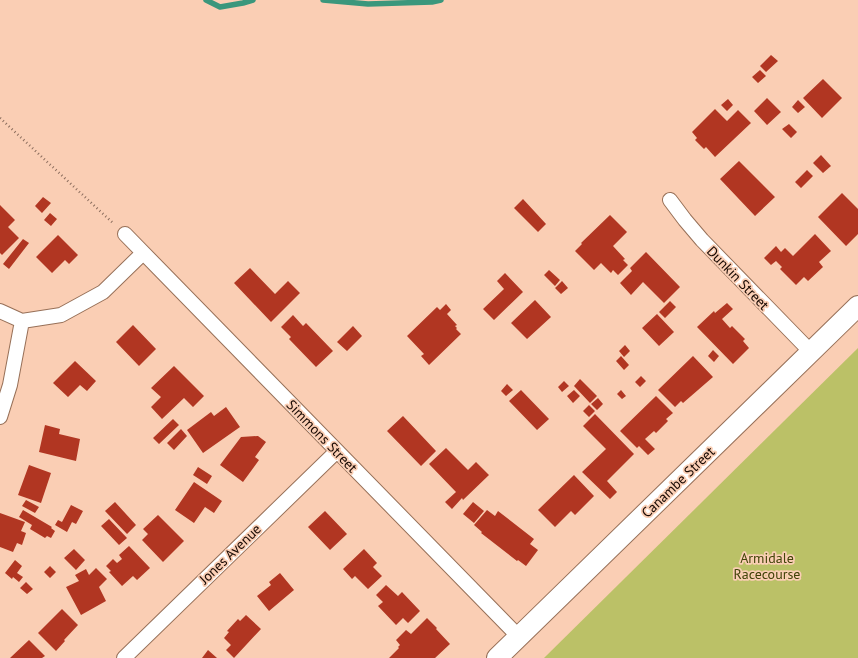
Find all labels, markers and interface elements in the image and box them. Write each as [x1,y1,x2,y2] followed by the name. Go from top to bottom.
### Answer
[703,242,773,314] street label: Dunkin Street
[283,396,361,476] street label: Simmons Street
[638,442,719,521] street label: Canambe Street
[195,520,265,589] street label: Jones Avenue
[734,549,800,583] park label: Armidale Racecourse

